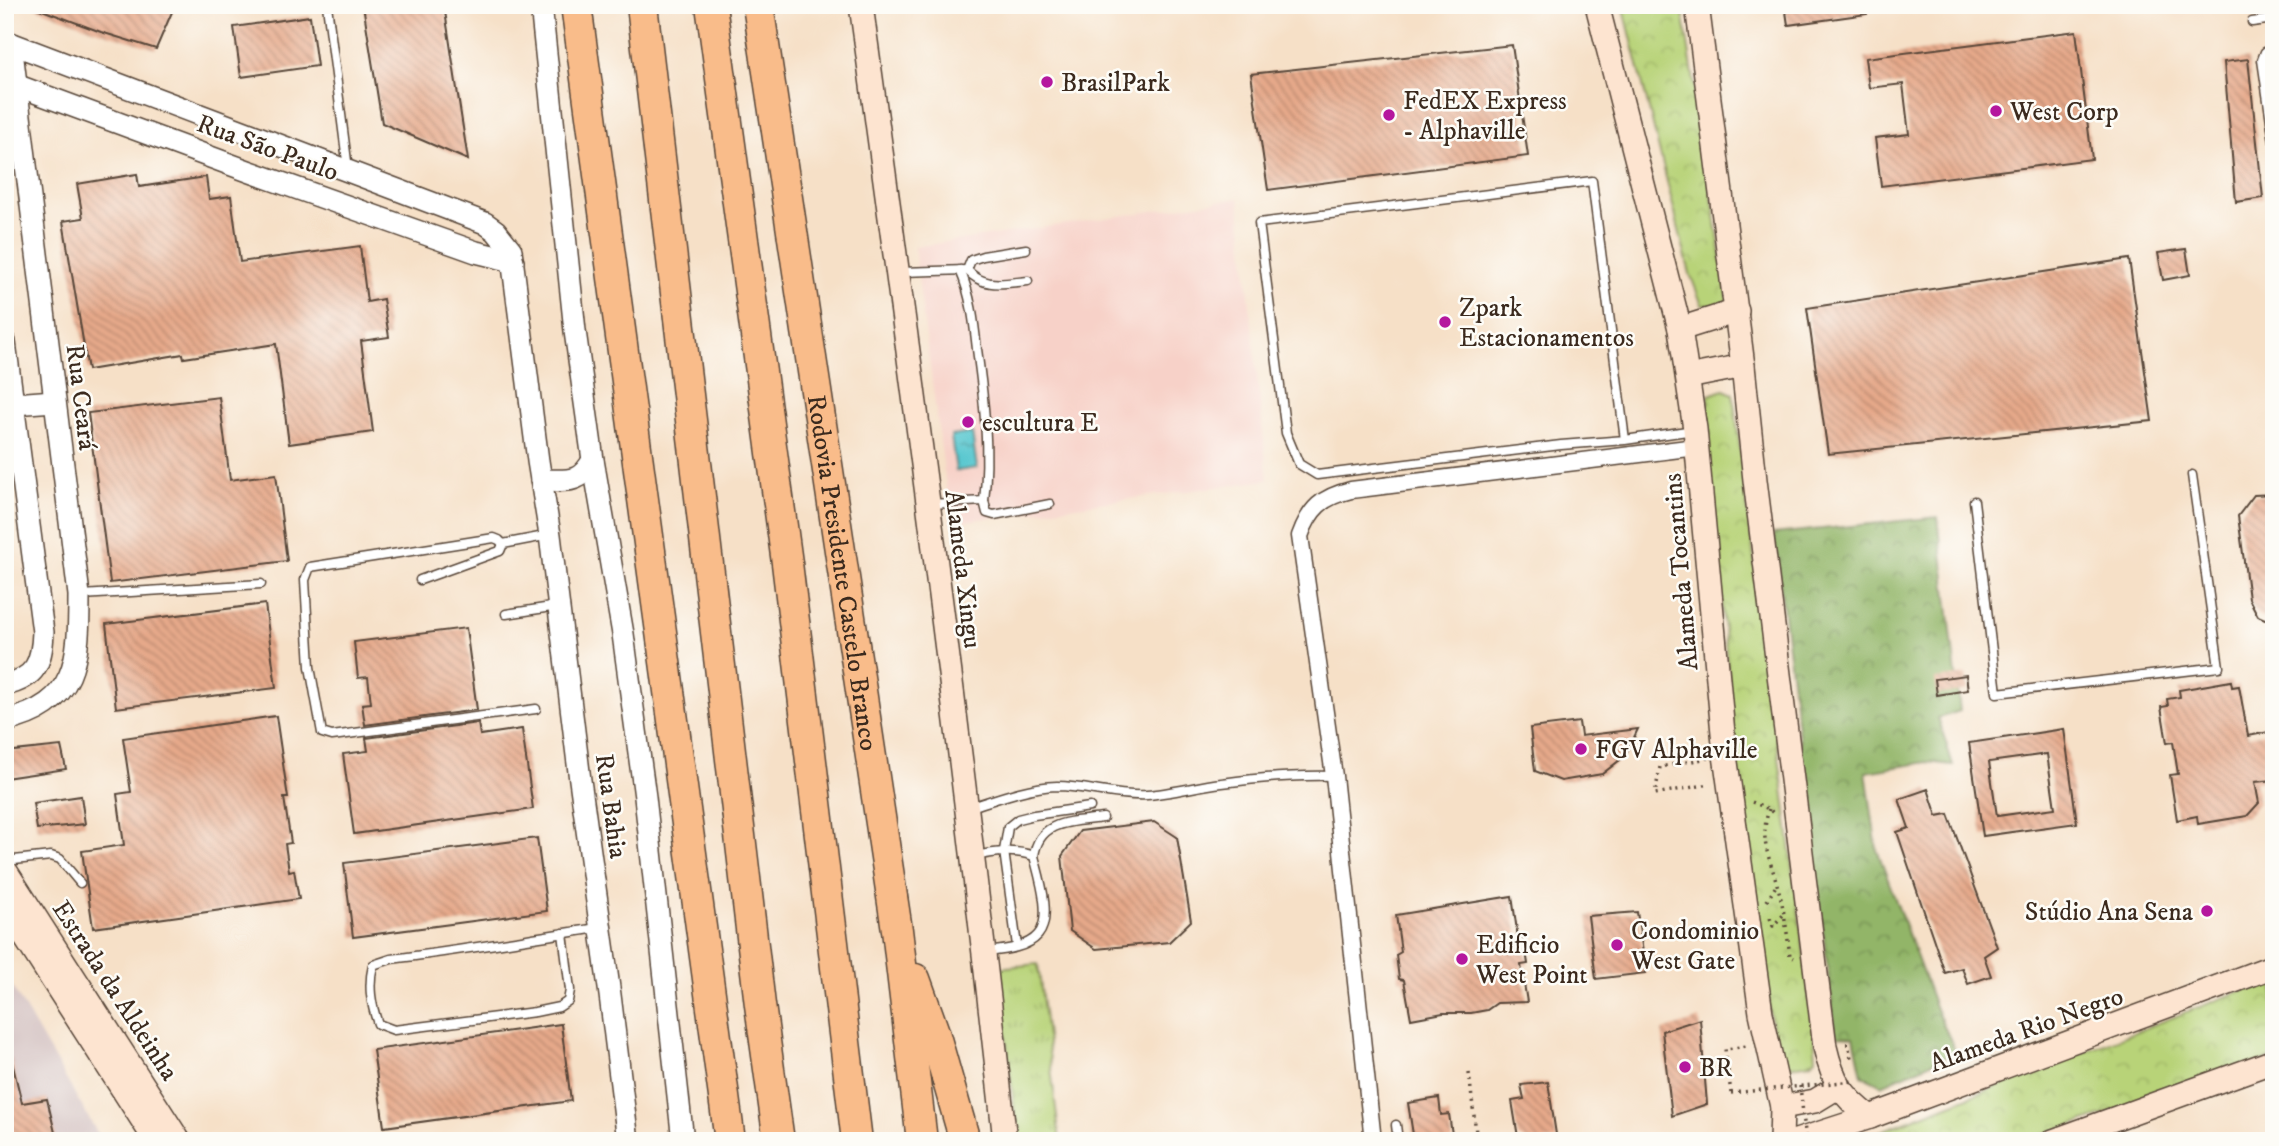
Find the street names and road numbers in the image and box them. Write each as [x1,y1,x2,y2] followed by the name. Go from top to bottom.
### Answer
[192,108,343,189] street label: Rua São Paulo
[58,342,103,452] street label: Rua Ceará
[799,393,885,753] street label: Rodovia Presidente Castelo Branco
[1656,472,1707,672] street label: Alameda Tocantins
[936,488,989,650] street label: Alameda Xingu
[587,752,634,861] street label: Rua Bahia
[44,894,185,1087] street label: Estrada da Aldeinha
[1925,980,2128,1081] street label: Alameda Rio Negro

